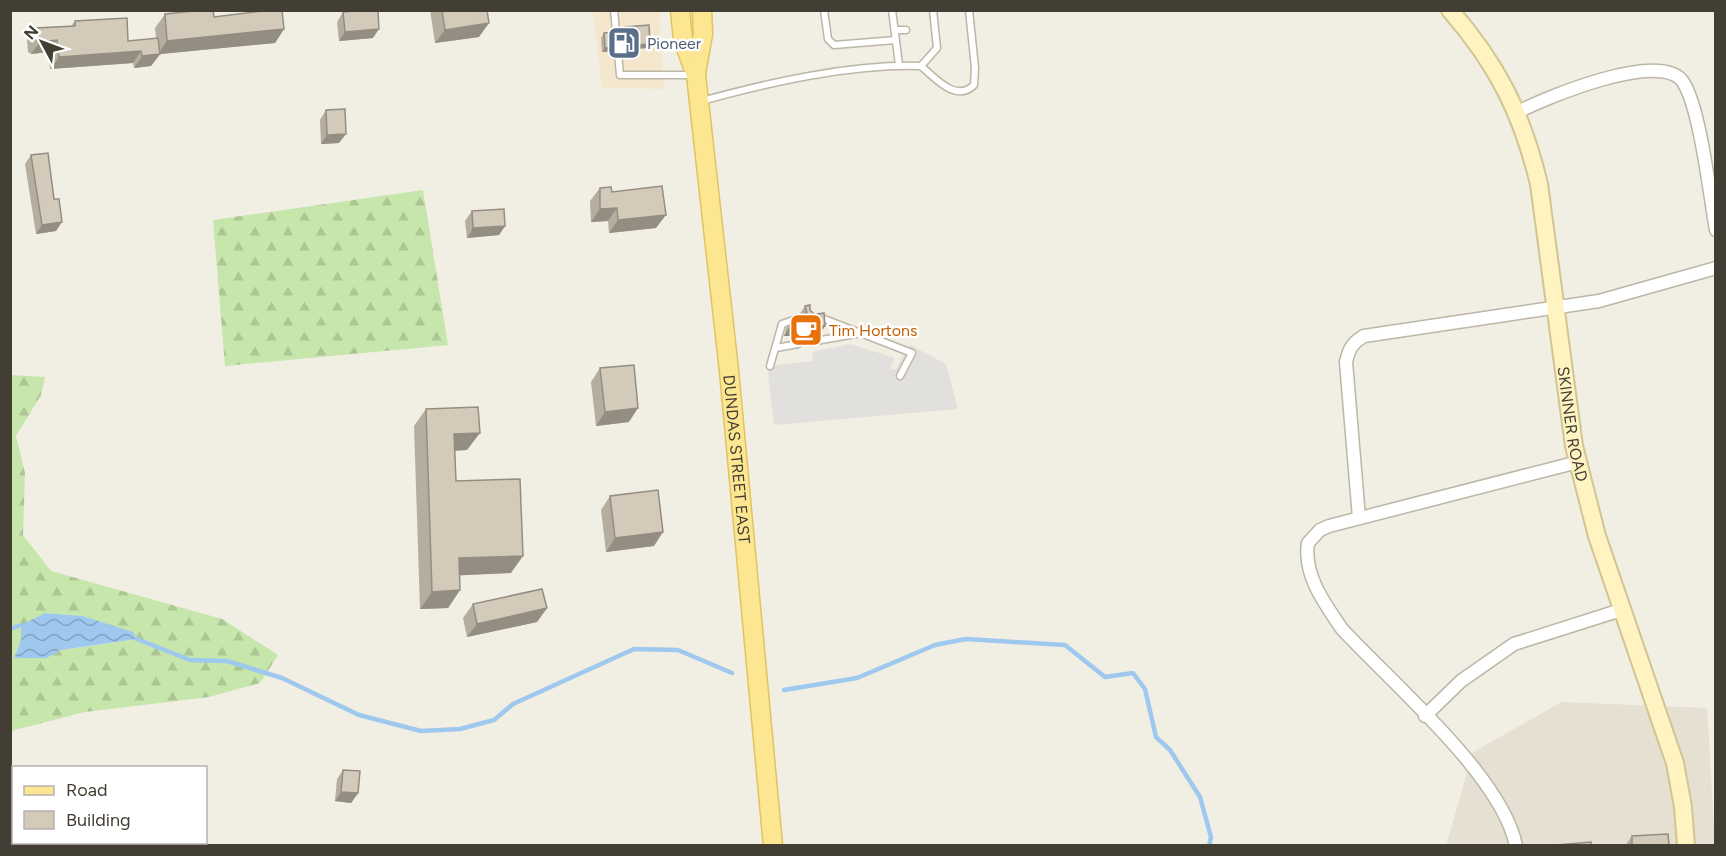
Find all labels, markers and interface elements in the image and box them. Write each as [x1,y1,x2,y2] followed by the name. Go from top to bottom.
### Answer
[12,12,72,72] north arrow
[20,22,42,43] text: N
[606,25,642,61] fuel station icon: Pioneer
[647,34,702,53] place label: Pioneer
[788,312,824,348] cafe icon: Tim Hortons
[829,321,918,340] place label: Tim Hortons
[1554,365,1592,484] street label: SKINNER ROAD
[720,374,754,545] street label: DUNDAS STREET EAST
[12,766,207,844] legend
[66,779,107,801] text: Road
[66,809,131,831] text: Building

